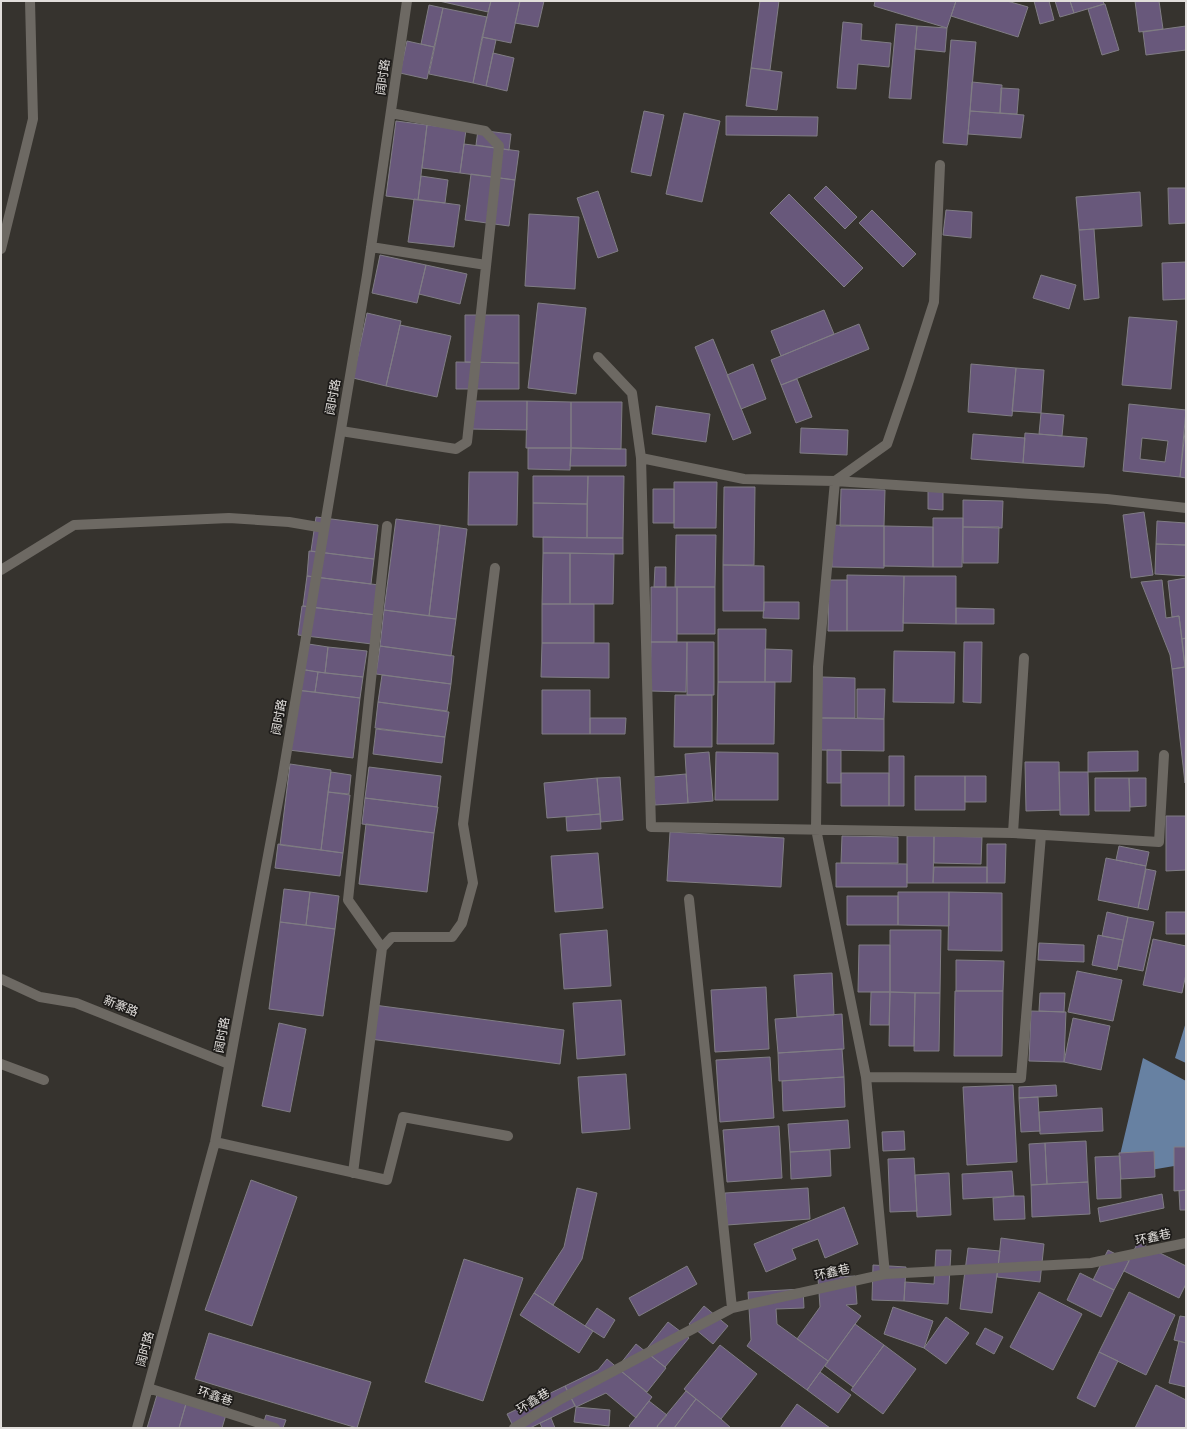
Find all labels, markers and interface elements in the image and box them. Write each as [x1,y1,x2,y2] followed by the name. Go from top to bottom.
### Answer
[374,58,392,96] street label: 阔时路
[323,378,343,416] street label: 阔时路
[269,698,289,736] street label: 阔时路
[102,993,140,1019] street label: 新寨路
[212,1016,232,1054] street label: 阔时路
[1134,1226,1172,1248] street label: 环鑫巷
[813,1261,851,1283] street label: 环鑫巷
[134,1330,156,1368] street label: 阔时路
[196,1384,234,1408] street label: 环鑫巷
[514,1386,552,1416] street label: 环鑫巷

